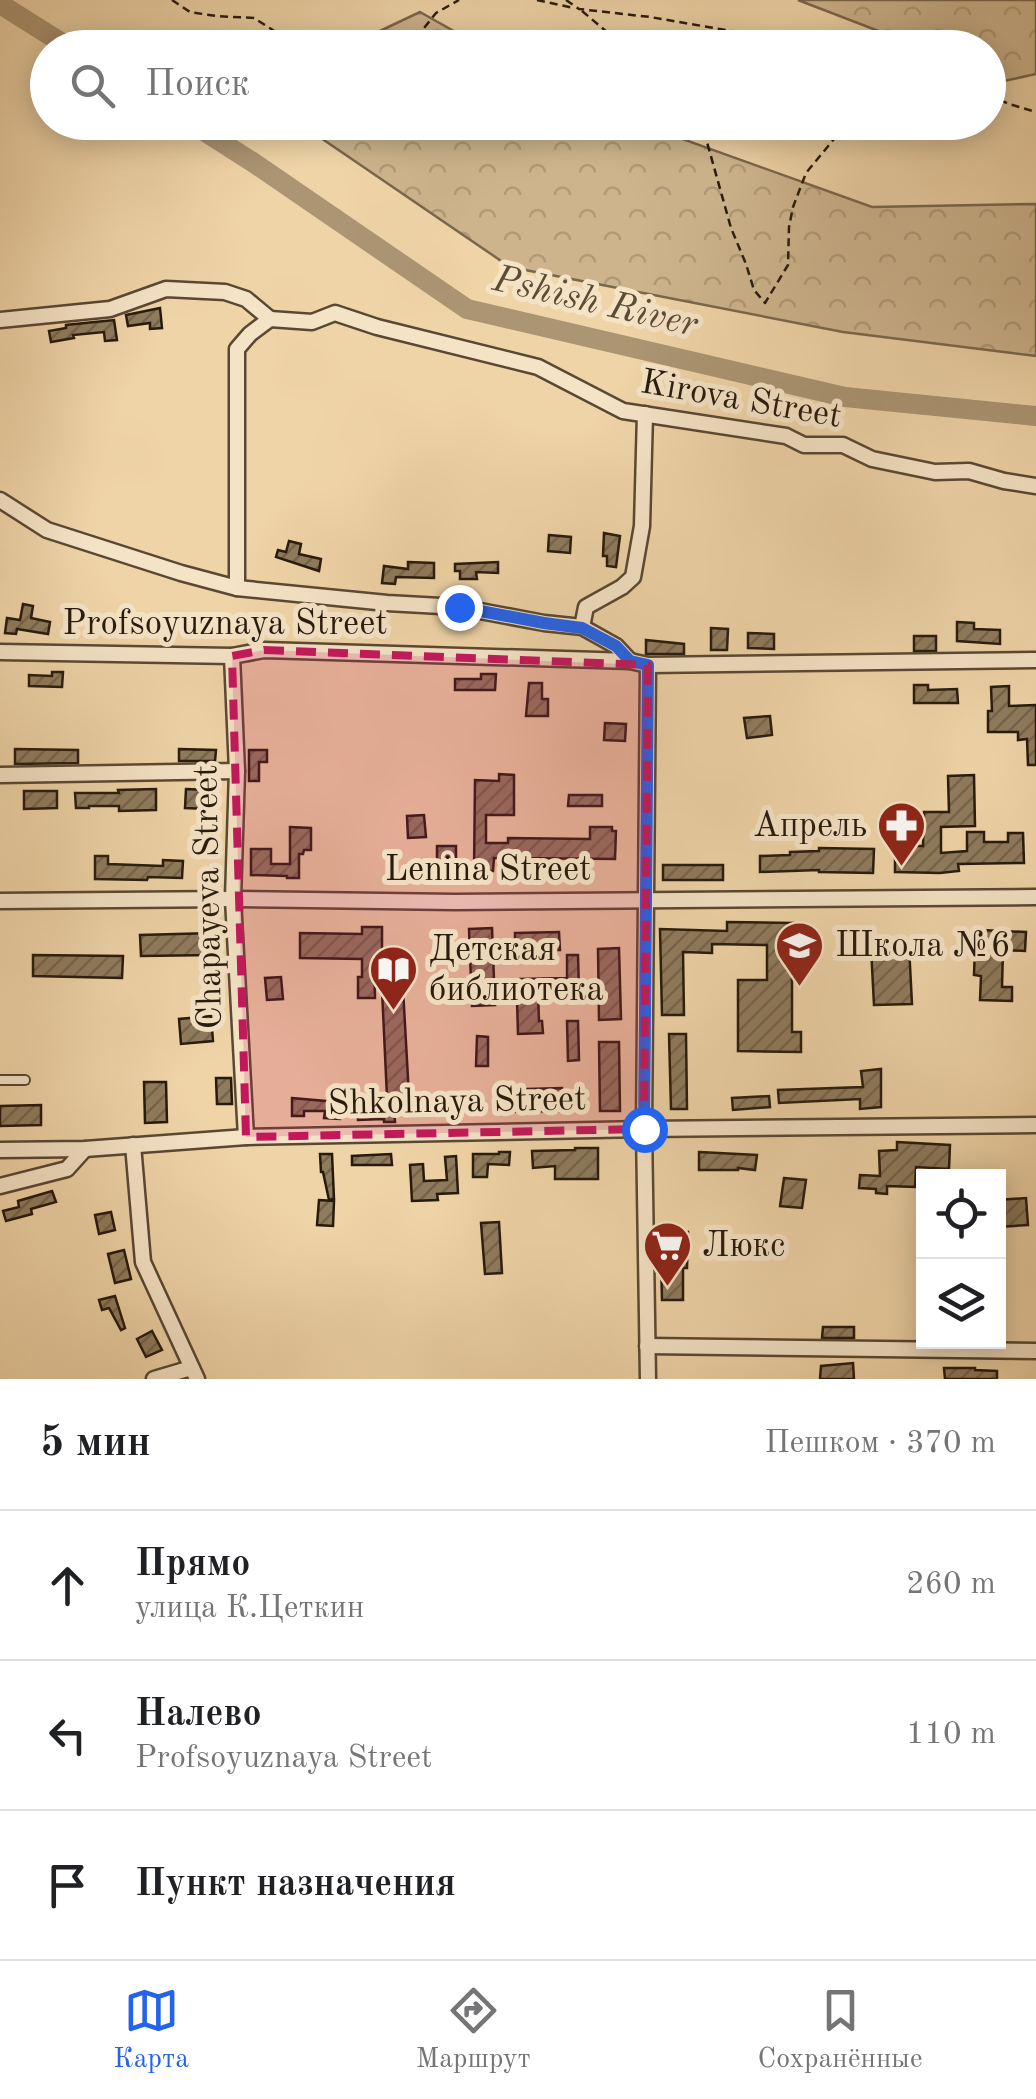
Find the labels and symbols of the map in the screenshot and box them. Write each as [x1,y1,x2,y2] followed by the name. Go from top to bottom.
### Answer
[488,261,702,345] water label: Pshish River
[638,365,844,435] street label: Kirova Street
[437,585,483,631] route end
[62,607,388,642] street label: Profsoyuznaya Street
[189,764,229,1030] street label: Chapayeva Street
[876,800,928,868] pharmacy icon: Апрель
[753,809,867,844] place label: Апрель
[385,853,591,888] street label: Lenina Street
[774,920,826,988] school or university icon: Школа №6
[835,929,1011,964] place label: Школа №6
[429,933,604,1008] place label: Детская библиотека
[368,944,420,1012] library icon: Детская библиотека
[327,1082,587,1122] street label: Shkolnaya Street
[622,1107,668,1153] route start
[641,1220,693,1288] supermarket icon: Люкс
[702,1229,785,1264] place label: Люкс

